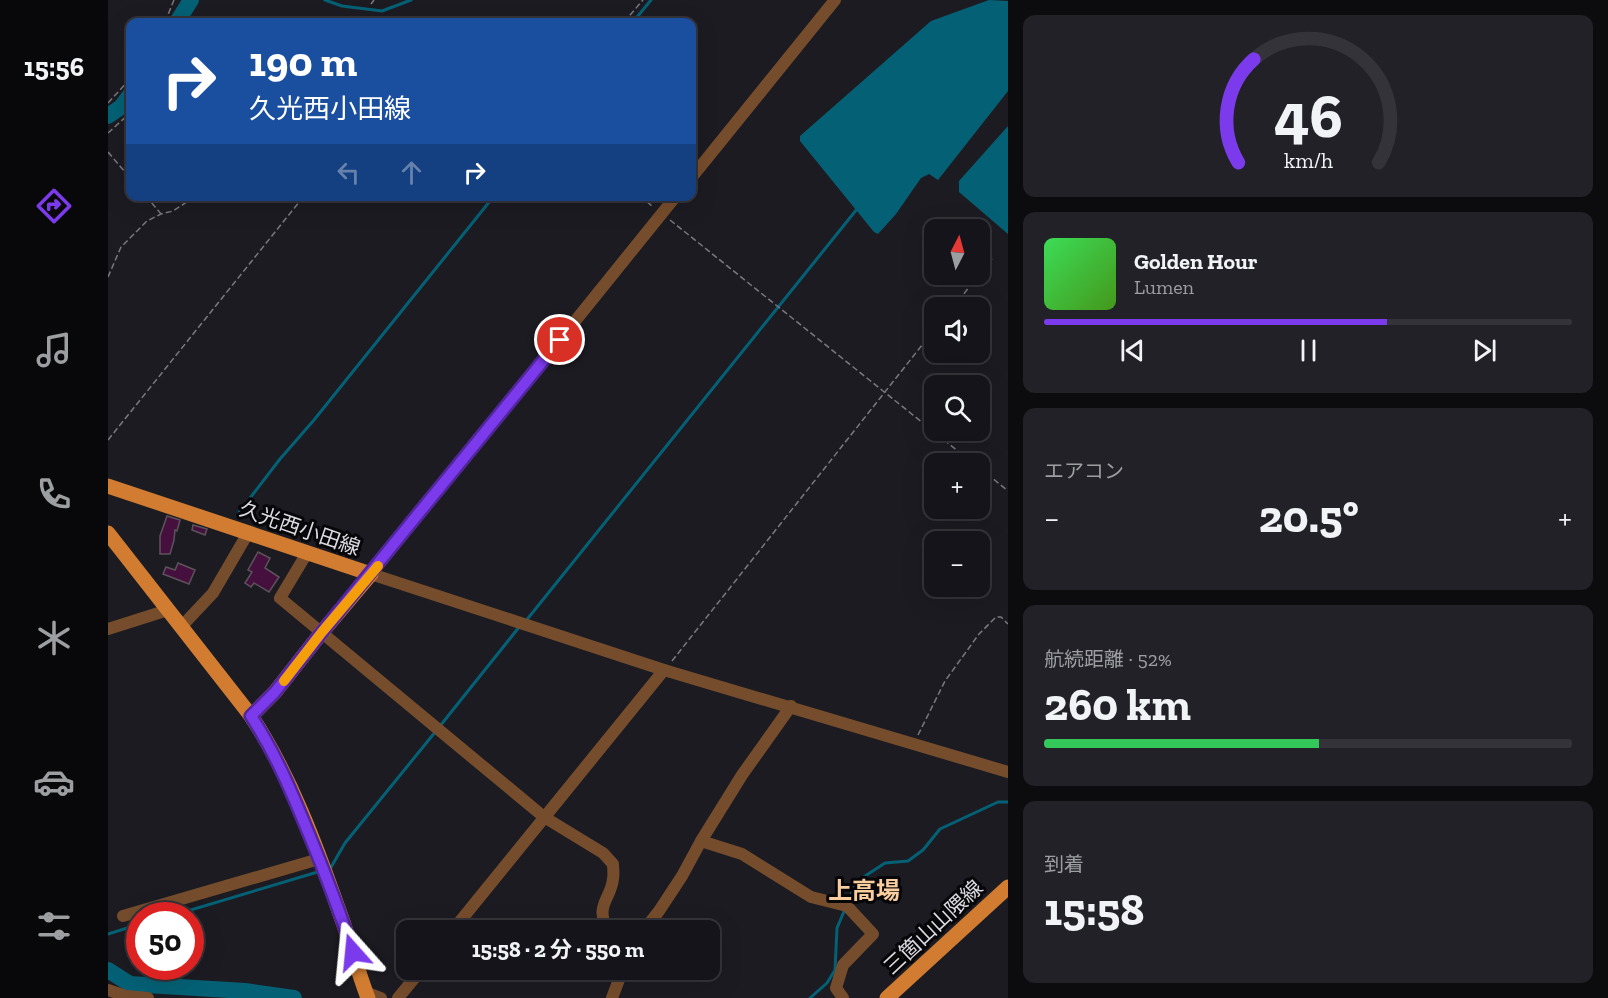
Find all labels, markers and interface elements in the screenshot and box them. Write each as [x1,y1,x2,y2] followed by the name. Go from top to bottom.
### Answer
[249,36,357,87] text: 190 m
[150,42,228,120] icon: right
[24,51,84,83] text: 15:56
[1273,78,1343,153] text: 46
[249,93,411,125] text: 久光西小田線
[1284,148,1332,173] text: km/h
[332,156,365,189] icon: left
[395,156,428,189] icon: ahead
[458,156,491,189] icon: right
[33,185,75,227] icon: directions
[924,219,990,285] north arrow
[924,219,990,597] map controls
[1134,248,1258,275] text: Golden Hour
[1134,275,1194,299] text: Lumen
[924,297,990,363] button: sound
[534,314,585,365] pin
[543,323,576,356] icon: arrive
[33,329,75,371] icon: music
[1116,334,1149,367] icon: previous
[1292,334,1325,367] icon: pause
[1468,334,1501,367] icon: next
[924,375,990,441] button: search
[924,453,990,519] button: +
[1044,459,1124,483] text: エアコン
[33,473,75,515] icon: phone
[1259,490,1359,544] text: 20.5°
[236,496,364,560] street label: 久光西小田線
[1044,498,1059,537] text: −
[1558,498,1572,537] text: +
[924,531,990,597] button: −
[33,617,75,659] icon: climate
[1044,647,1172,671] text: 航続距離 · 52%
[1044,678,1191,732] text: 260 km
[33,761,75,803] icon: car
[1044,852,1084,876] text: 到着
[878,875,988,979] street label: 三箇山山隈線
[828,876,900,905] district label: 上高場
[1044,883,1145,937] text: 15:58
[126,902,204,980] speed limit sign: 50
[33,905,75,947] icon: filters
[321,920,385,984] position arrow
[472,936,644,963] text: 15:58 · 2 分 · 550 m

